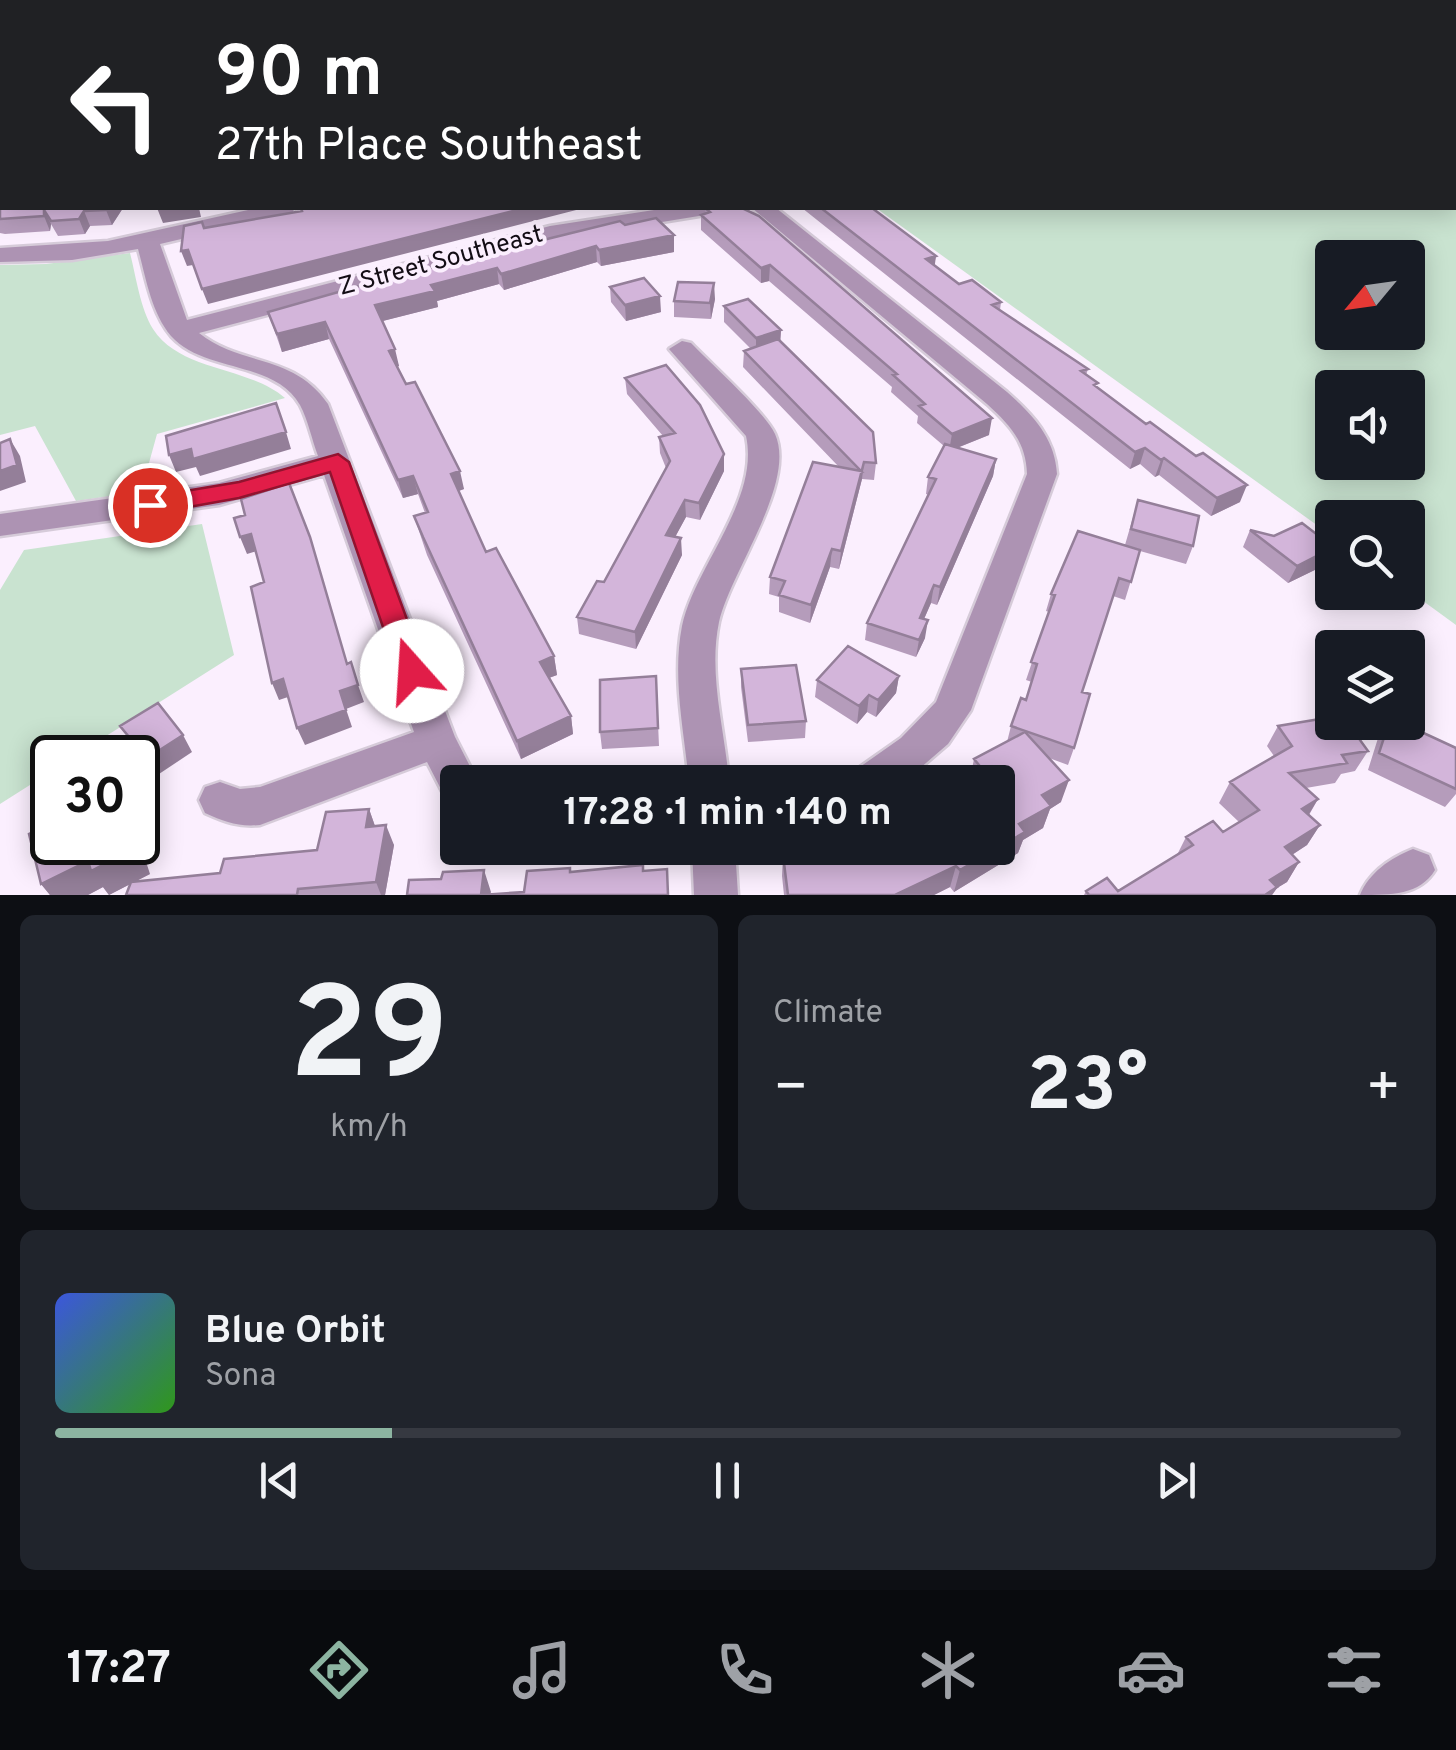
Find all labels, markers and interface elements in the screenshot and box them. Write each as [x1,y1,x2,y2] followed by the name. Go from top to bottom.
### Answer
[215,32,383,121] text: 90 m
[50,40,180,170] icon: left
[215,119,642,176] text: 27th Place Southeast
[335,219,547,305] street label: Z Street Southeast
[1315,240,1425,350] north arrow
[1315,240,1425,740] map controls
[1315,370,1425,480] button: sound
[108,463,193,548] pin
[123,478,178,533] icon: arrive
[1315,500,1425,610] button: search
[360,619,464,723] position arrow
[1315,630,1425,740] button: layers
[30,735,160,865] speed limit sign: 30
[563,790,892,839] text: 17:28 · 1 min · 140 m
[289,960,449,1125] text: 29
[773,994,883,1034] text: Climate
[1026,1042,1148,1137] text: 23°
[773,1055,808,1125] text: −
[1366,1055,1401,1125] text: +
[330,1108,408,1148] text: km/h
[205,1308,386,1357] text: Blue Orbit
[205,1357,276,1397] text: Sona
[252,1453,307,1508] icon: previous
[700,1453,755,1508] icon: pause
[1149,1453,1204,1508] icon: next
[304,1635,374,1705] icon: directions
[507,1635,577,1705] icon: music
[710,1635,780,1705] icon: phone
[913,1635,983,1705] icon: climate
[1116,1635,1186,1705] icon: car
[1319,1635,1389,1705] icon: filters
[67,1642,171,1699] text: 17:27

